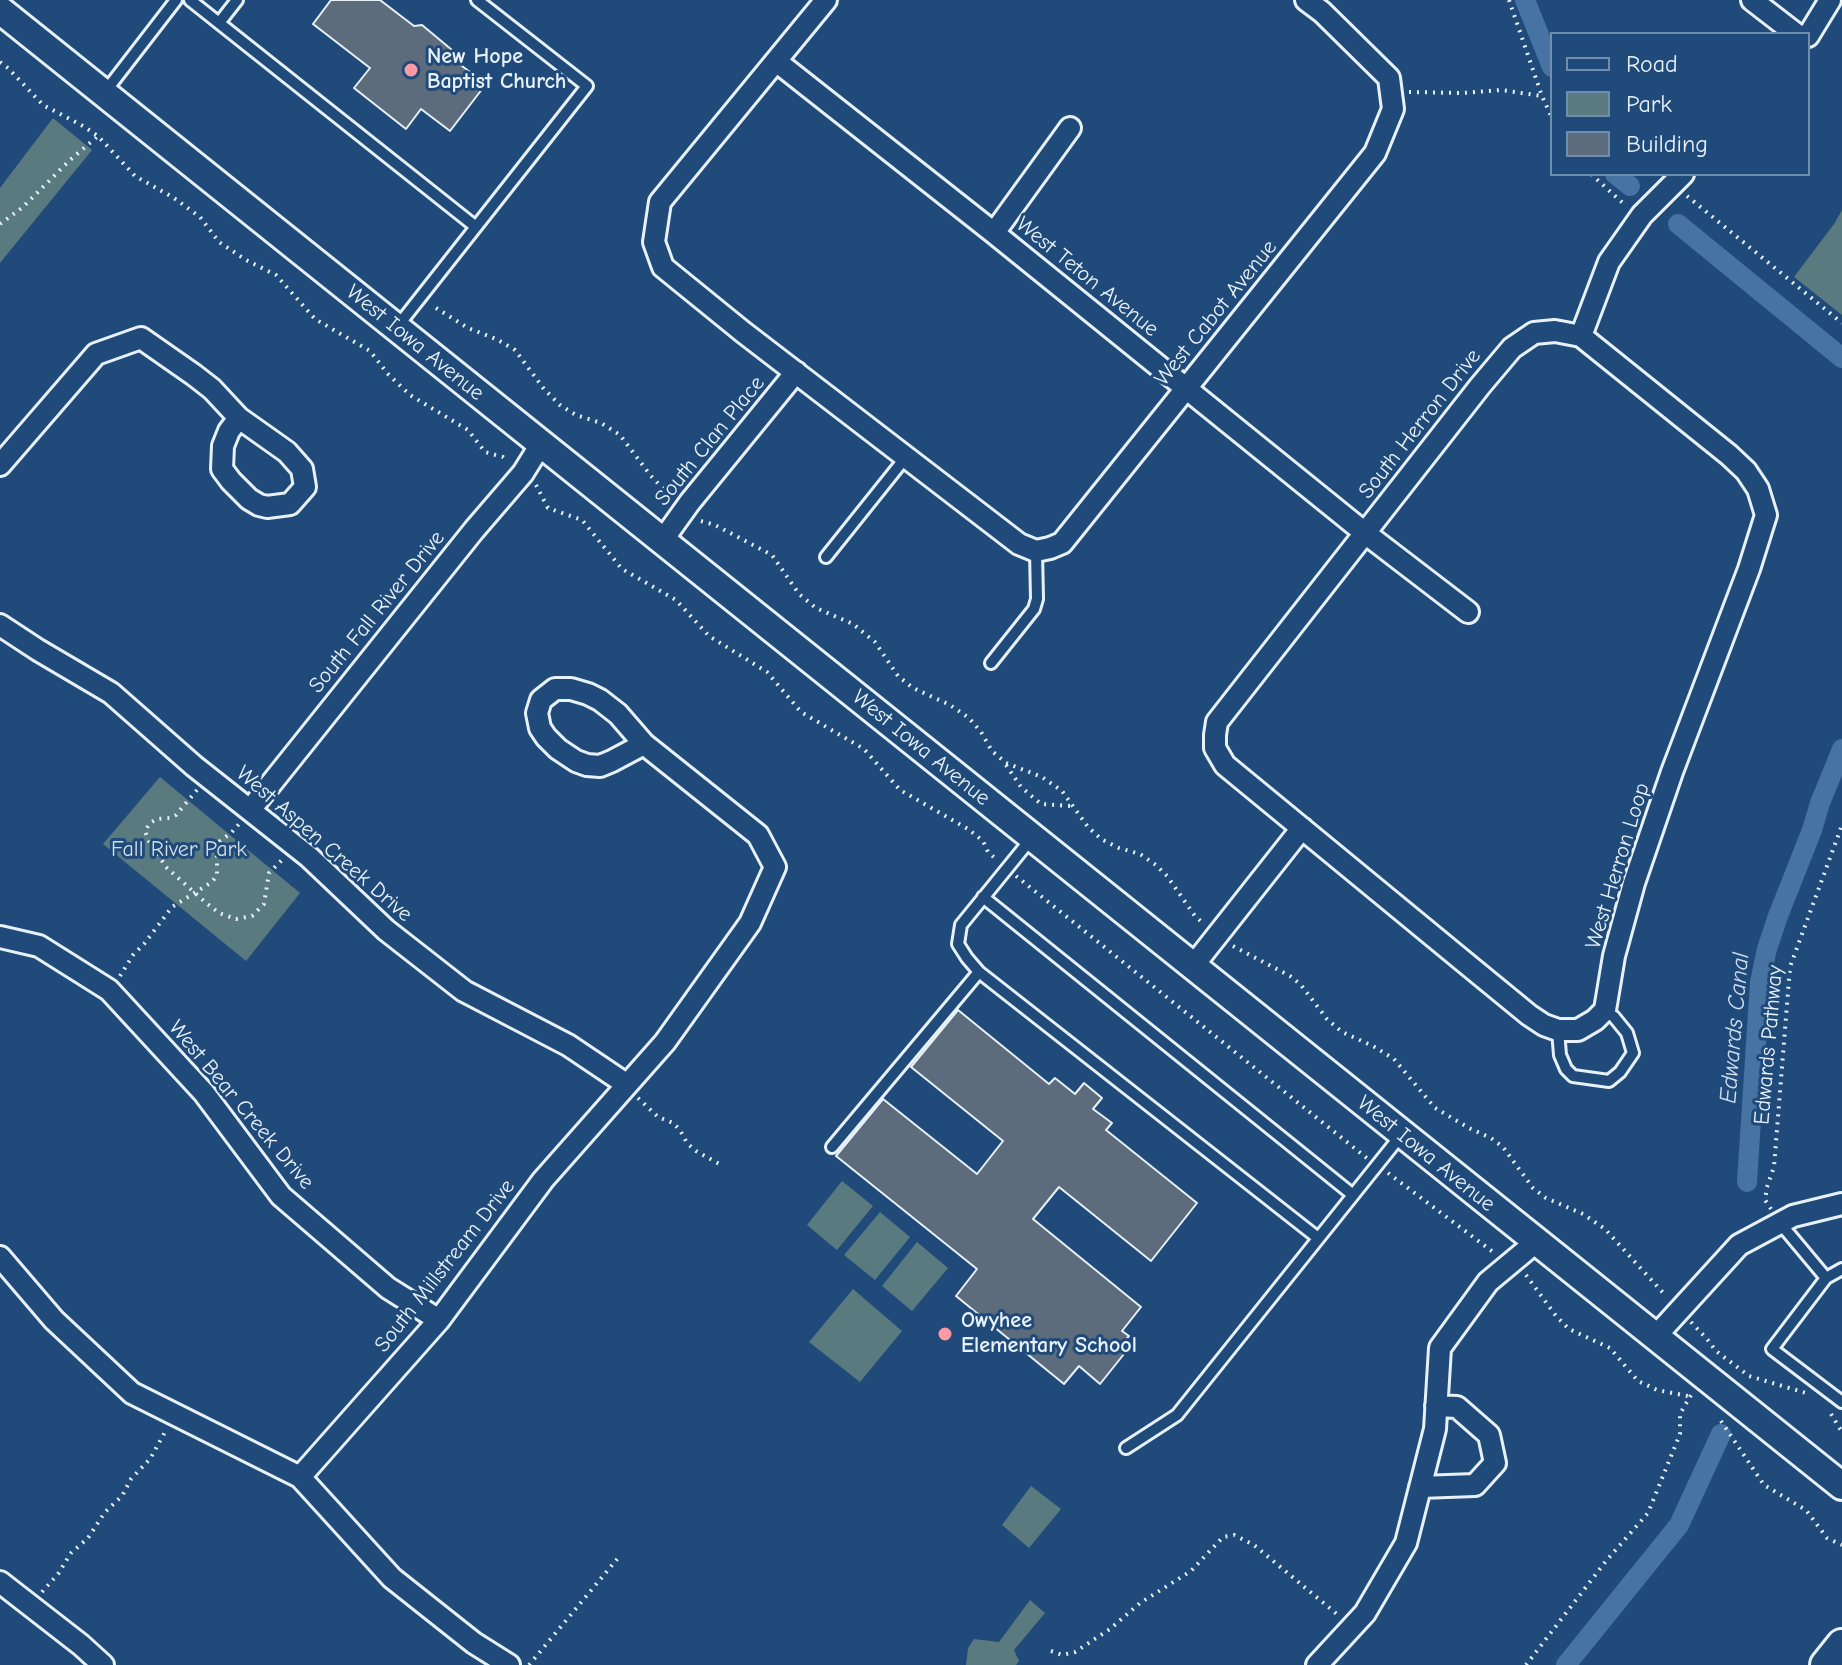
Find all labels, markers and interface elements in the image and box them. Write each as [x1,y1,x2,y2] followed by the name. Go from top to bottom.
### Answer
[1550,32,1810,176] legend
[427,44,566,96] place label: New Hope Baptist Church
[1626,50,1678,78] text: Road
[402,61,420,79] marker: New Hope Baptist Church
[1626,90,1672,118] text: Park
[1626,130,1708,158] text: Building
[1010,211,1164,343] street label: West Teton Avenue
[1149,235,1283,391] street label: West Cabot Avenue
[341,279,489,407] street label: West Iowa Avenue
[1353,344,1487,504] street label: South Herron Drive
[649,371,771,511] street label: South Clan Place
[303,525,451,699] street label: South Fall River Drive
[847,684,995,812] street label: West Iowa Avenue
[231,760,417,928] street label: West Aspen Creek Drive
[1580,780,1656,952] street label: West Herron Loop
[111,837,247,863] park label: Fall River Park
[1714,951,1756,1105] water label: Edwards Canal
[1749,964,1789,1126] street label: Edwards Pathway
[163,1015,319,1195] street label: West Bear Creek Drive
[1352,1090,1500,1218] street label: West Iowa Avenue
[369,1174,521,1358] street label: South Millstream Drive
[961,1308,1137,1360] place label: Owyhee Elementary School
[936,1325,954,1343] marker: Owyhee Elementary School

